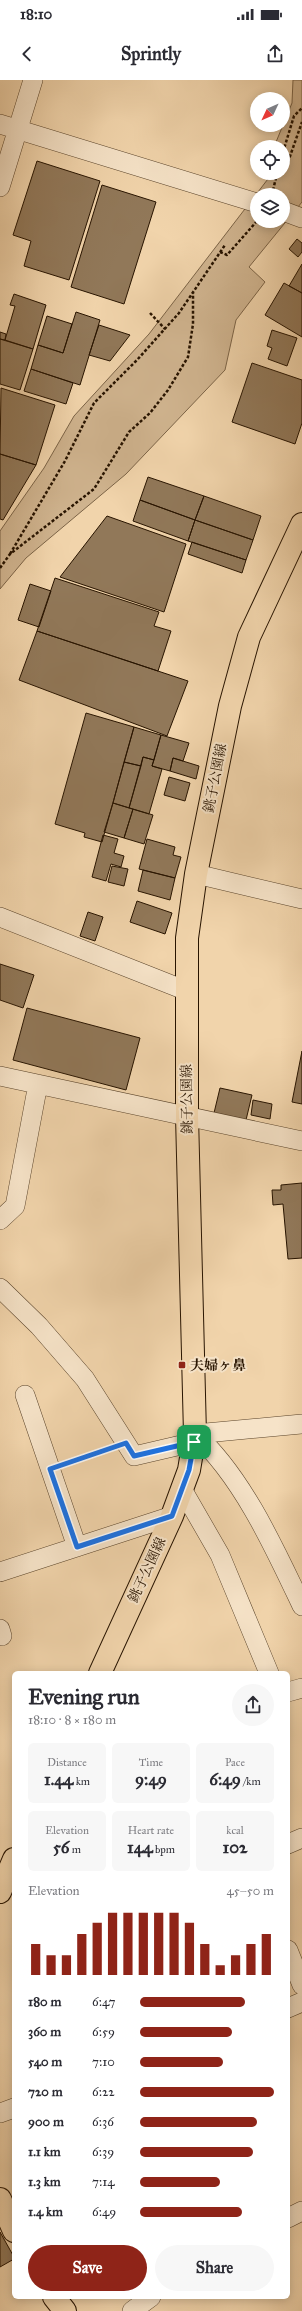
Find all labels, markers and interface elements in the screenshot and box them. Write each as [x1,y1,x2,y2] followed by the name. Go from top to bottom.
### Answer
[20,5,52,23] text: 18:10
[16,43,38,65] icon: back
[121,43,181,65] text: Sprintly
[264,43,286,65] icon: share
[250,92,290,132] north arrow
[250,92,290,228] map controls
[250,140,290,180] button: locate
[250,188,290,228] button: layers
[200,742,230,814] street label: 銚子公園線
[178,1064,196,1134] street label: 銚子公園線
[190,1357,246,1374] place label: 夫婦ヶ鼻
[177,1360,187,1370] marker: 夫婦ヶ鼻
[177,1425,211,1459] pin
[183,1431,205,1453] icon: arrive
[125,1535,169,1605] street label: 銚子公園線
[28,1683,140,1710] text: Evening run
[232,1684,274,1726] button: share
[28,1712,116,1728] text: 18:10 · 8 × 180 m
[47,1756,87,1769] text: Distance
[139,1756,163,1769] text: Time
[225,1756,245,1769] text: Pace
[44,1769,73,1790] text: 1.44
[135,1769,167,1790] text: 9:49
[209,1769,241,1790] text: 6:49
[73,1775,90,1788] text: km
[241,1775,261,1788] text: /km
[45,1824,89,1837] text: Elevation
[128,1824,174,1837] text: Heart rate
[226,1824,244,1837] text: kcal
[53,1837,70,1858] text: 56
[127,1837,153,1858] text: 144
[223,1837,247,1858] text: 102
[70,1843,81,1856] text: m
[153,1843,175,1856] text: bpm
[28,1883,80,1899] text: Elevation
[227,1883,274,1899] text: 45–50 m
[28,1994,61,2010] text: 180 m
[92,1994,116,2010] text: 6:47
[28,2024,61,2040] text: 360 m
[92,2024,115,2040] text: 6:59
[28,2054,62,2070] text: 540 m
[92,2054,115,2070] text: 7:10
[28,2084,63,2100] text: 720 m
[92,2084,115,2100] text: 6:22
[28,2114,64,2130] text: 900 m
[92,2114,114,2130] text: 6:36
[28,2144,61,2160] text: 1.1 km
[92,2144,114,2160] text: 6:39
[28,2174,61,2190] text: 1.3 km
[92,2174,115,2190] text: 7:14
[28,2204,63,2220] text: 1.4 km
[92,2204,116,2220] text: 6:49
[28,2245,147,2291] button: Save
[155,2245,274,2291] button: Share

